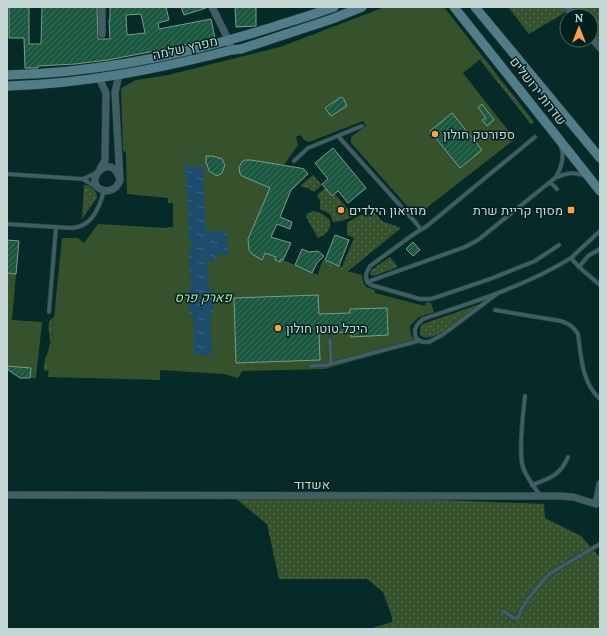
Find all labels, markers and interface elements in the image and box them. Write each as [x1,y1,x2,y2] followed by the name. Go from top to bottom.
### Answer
[559,8,599,48] north arrow
[575,11,584,25] text: N
[151,32,219,64] street label: מפרץ שלמה
[506,53,570,129] street label: שדרות ירושלים
[443,126,515,143] place label: ספורטק חולון
[430,129,440,139] marker: ספורטק חולון
[349,202,426,219] place label: מוזיאון הילדים
[473,202,563,219] place label: מסוף קריית שרת
[336,205,346,215] marker: מוזיאון הילדים
[566,205,576,215] marker: מסוף קריית שרת
[174,289,232,306] park label: פארק פרס
[286,320,368,337] place label: היכל טוטו חולון
[273,323,283,333] marker: היכל טוטו חולון
[294,476,330,493] street label: אשדוד

